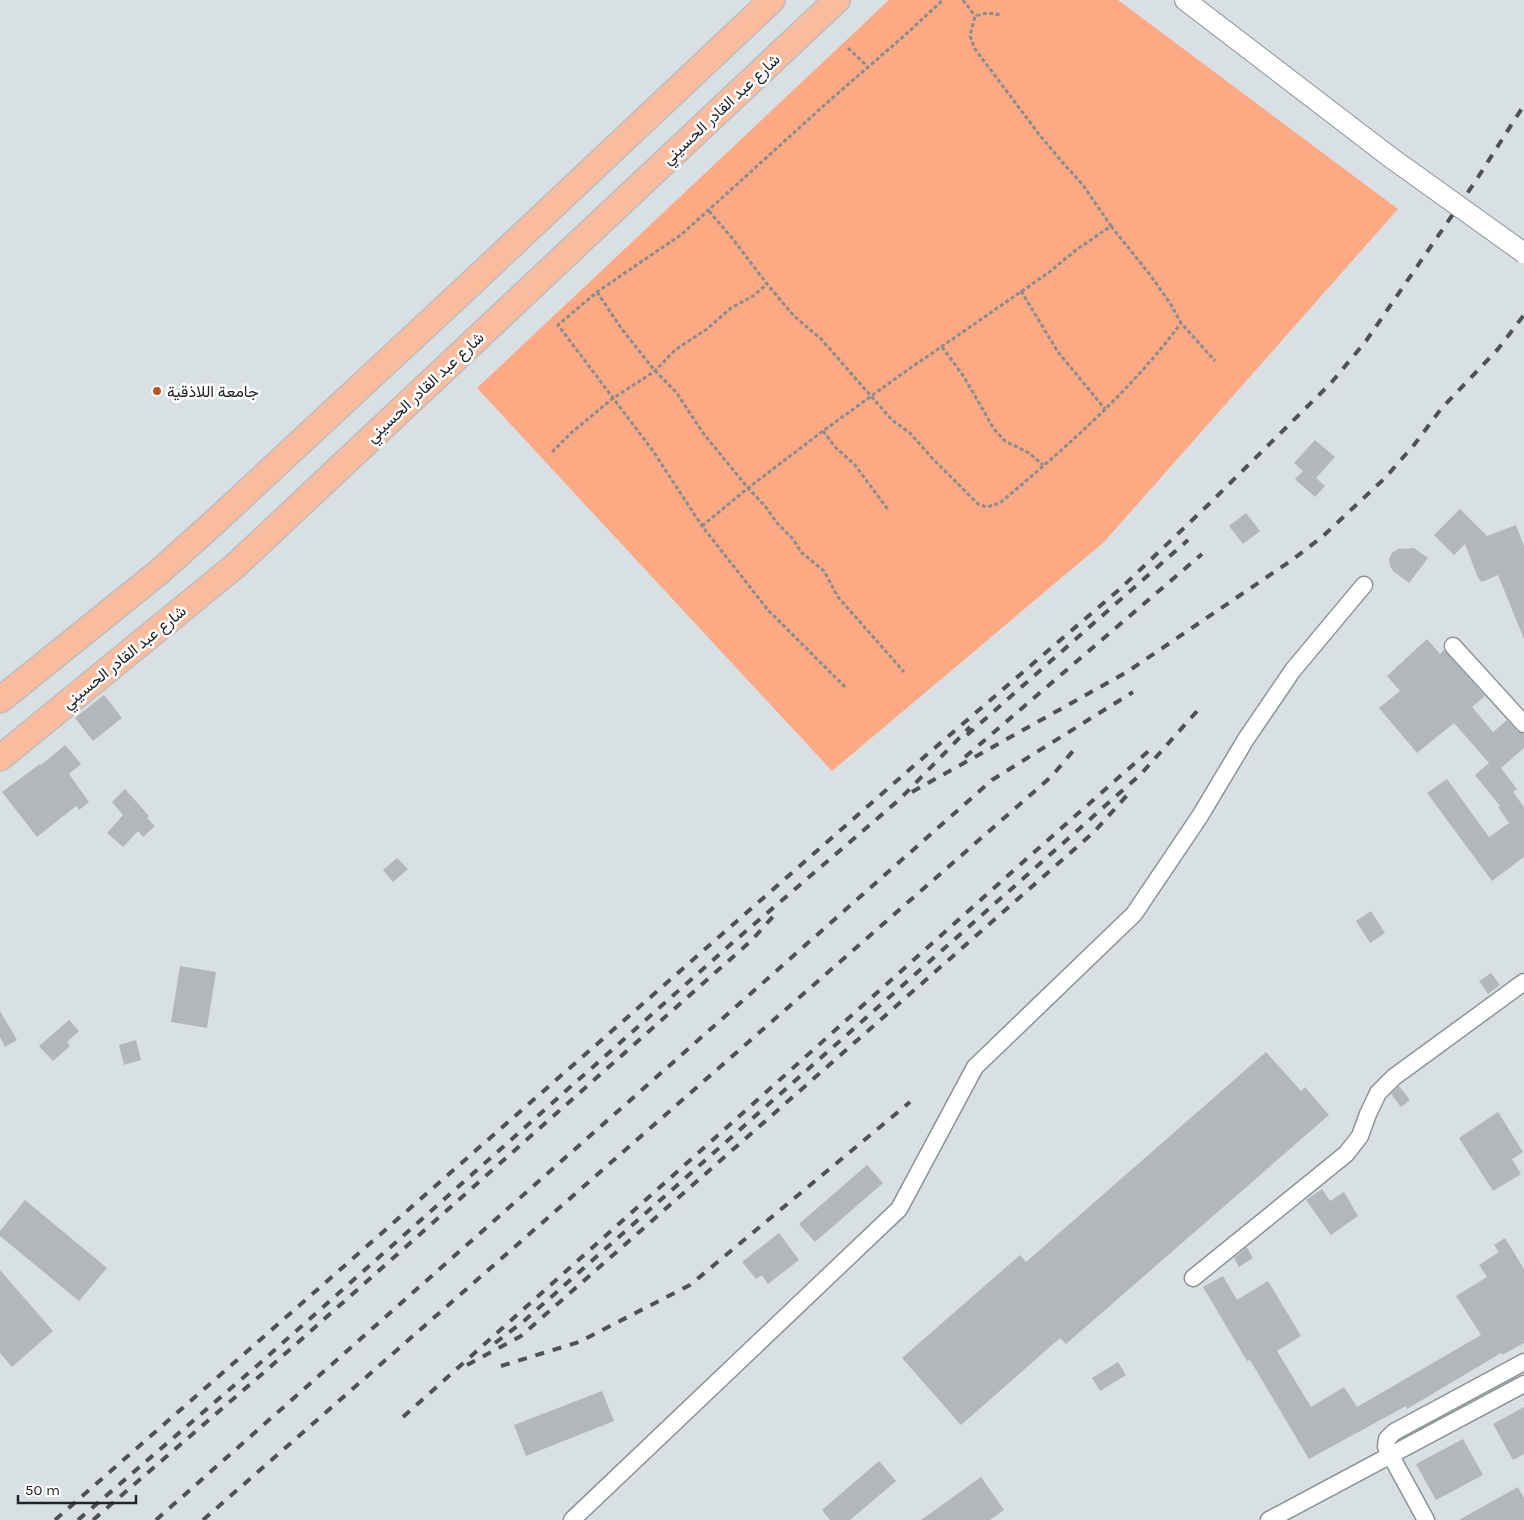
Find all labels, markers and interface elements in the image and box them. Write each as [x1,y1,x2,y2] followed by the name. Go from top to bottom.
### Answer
[658,50,786,171] street label: شارع عبد القادر الحسيني
[362,328,490,449] street label: شارع عبد القادر الحسيني
[167,382,259,401] place label: جامعة اللاذقية
[151,385,163,397] marker: جامعة اللاذقية
[58,601,192,716] street label: شارع عبد القادر الحسيني
[18,1472,135,1504] scale bar
[25,1481,60,1499] text: 50 m

